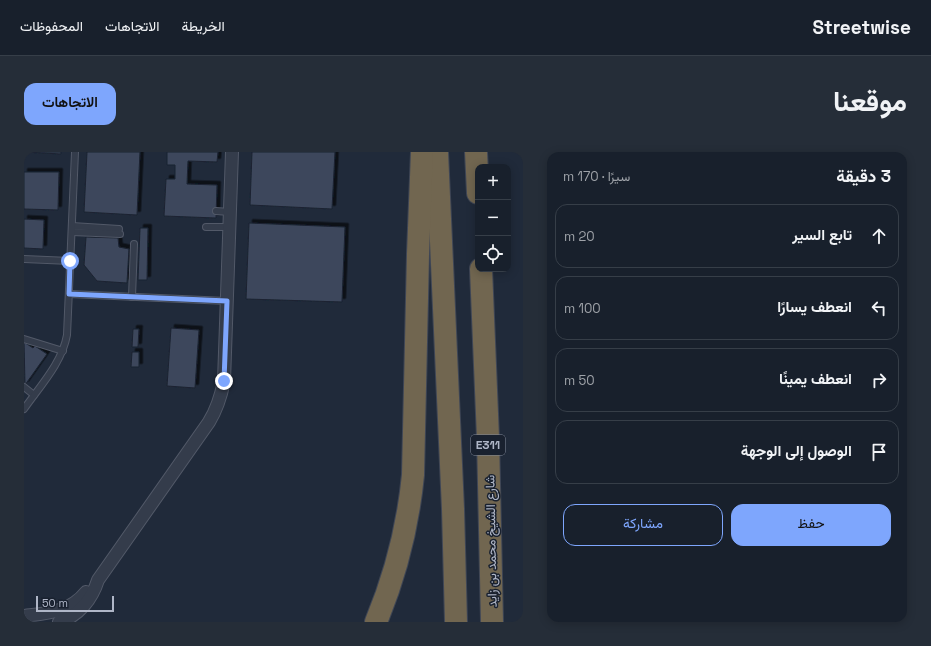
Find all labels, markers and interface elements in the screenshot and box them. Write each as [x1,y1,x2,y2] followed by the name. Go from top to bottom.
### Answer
[812,15,911,40] text: Streetwise
[20,17,83,35] text: المحفوظات
[105,17,159,35] text: الاتجاهات
[181,17,225,35] text: الخريطة
[24,83,116,125] button: الاتجاهات
[833,83,907,119] text: موقعنا
[475,164,511,272] map controls
[475,164,511,200] button: +
[836,165,891,187] text: 3 دقيقة
[563,168,630,185] text: سيرًا · 170 m
[475,200,511,236] button: −
[792,225,852,244] text: تابع السير
[868,225,890,247] icon: ahead
[564,228,595,245] text: 20 m
[475,236,511,272] button: locate
[61,252,79,270] route start
[777,297,852,316] text: انعطف يسارًا
[868,297,890,319] icon: left
[564,300,601,317] text: 100 m
[779,369,852,388] text: انعطف يمينًا
[868,369,890,391] icon: right
[215,372,233,390] route end
[564,372,595,389] text: 50 m
[471,435,505,455] road number: E311
[741,441,852,460] text: الوصول إلى الوجهة
[868,441,890,463] icon: arrive
[481,475,502,607] street label: شارع الشيخ محمد بن زايد
[563,504,723,546] button: مشاركة
[731,504,891,546] button: حفظ
[36,594,114,613] scale bar
[42,596,68,610] text: 50 m

